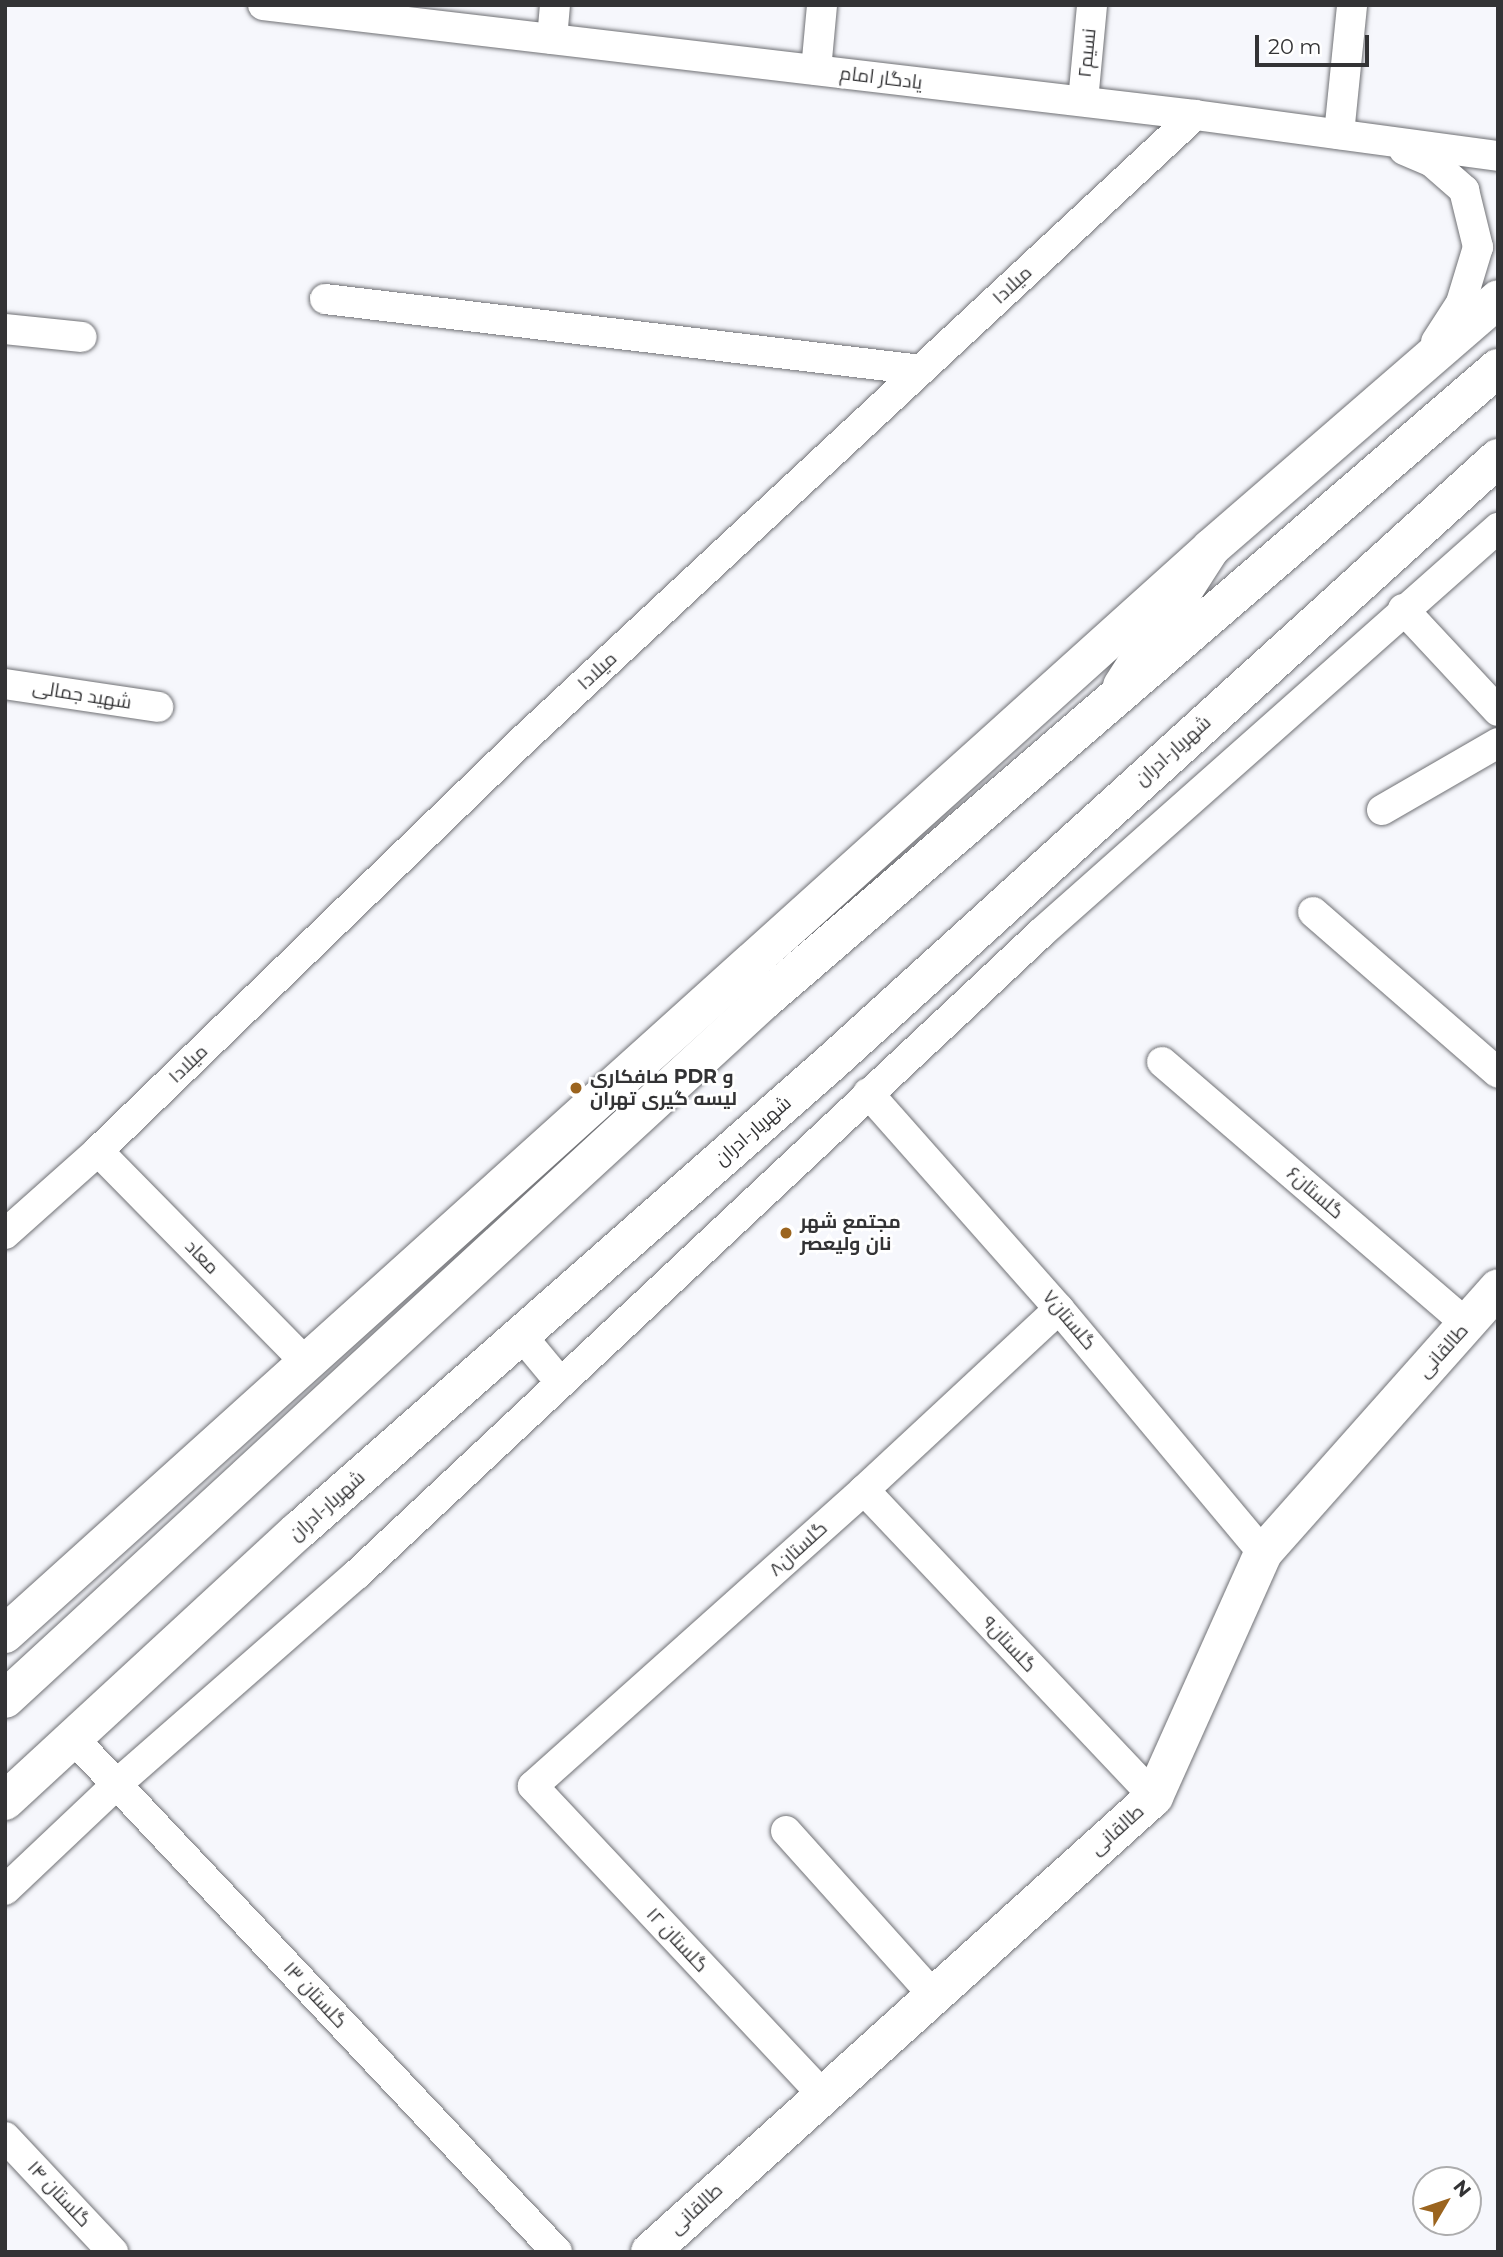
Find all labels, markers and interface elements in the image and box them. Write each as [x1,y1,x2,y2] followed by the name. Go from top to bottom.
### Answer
[1258,21,1372,65] scale bar
[1073,27,1101,79] street label: نسیم۲
[1268,34,1322,59] text: 20 m
[838,62,924,94] street label: یادگار امام
[988,261,1036,309] street label: میلاد۱
[573,647,621,695] street label: میلاد۱
[31,676,133,714] street label: شهید جمالی
[1130,711,1216,791] street label: شهریار-ادران
[164,1040,212,1088] street label: میلاد۱
[590,1066,737,1110] place label: صافکاری PDR و لیسه گیری تهران
[568,1080,584,1096] marker: صافکاری PDR و لیسه گیری تهران
[710,1092,796,1170] street label: شهریار-ادران
[1282,1162,1348,1224] street label: گلستان۶
[800,1211,901,1255] place label: مجتمع شهر نان ولیعصر
[778,1225,794,1241] marker: مجتمع شهر نان ولیعصر
[180,1235,224,1279] street label: معاد
[1038,1286,1100,1354] street label: گلستان۷
[1413,1319,1473,1383] street label: طالقانی
[284,1466,370,1546] street label: شهریار-ادران
[764,1517,832,1581] street label: گلستان۸
[977,1611,1041,1677] street label: گلستان۹
[1085,1800,1149,1860] street label: طالقانی
[641,1903,713,1977] street label: گلستان ۱۲
[279,1957,351,2033] street label: گلستان ۱۳
[23,2156,95,2232] street label: گلستان ۱۴
[1412,2166,1482,2236] north arrow
[1448,2176,1476,2202] text: N
[665,2179,727,2239] street label: طالقانی

